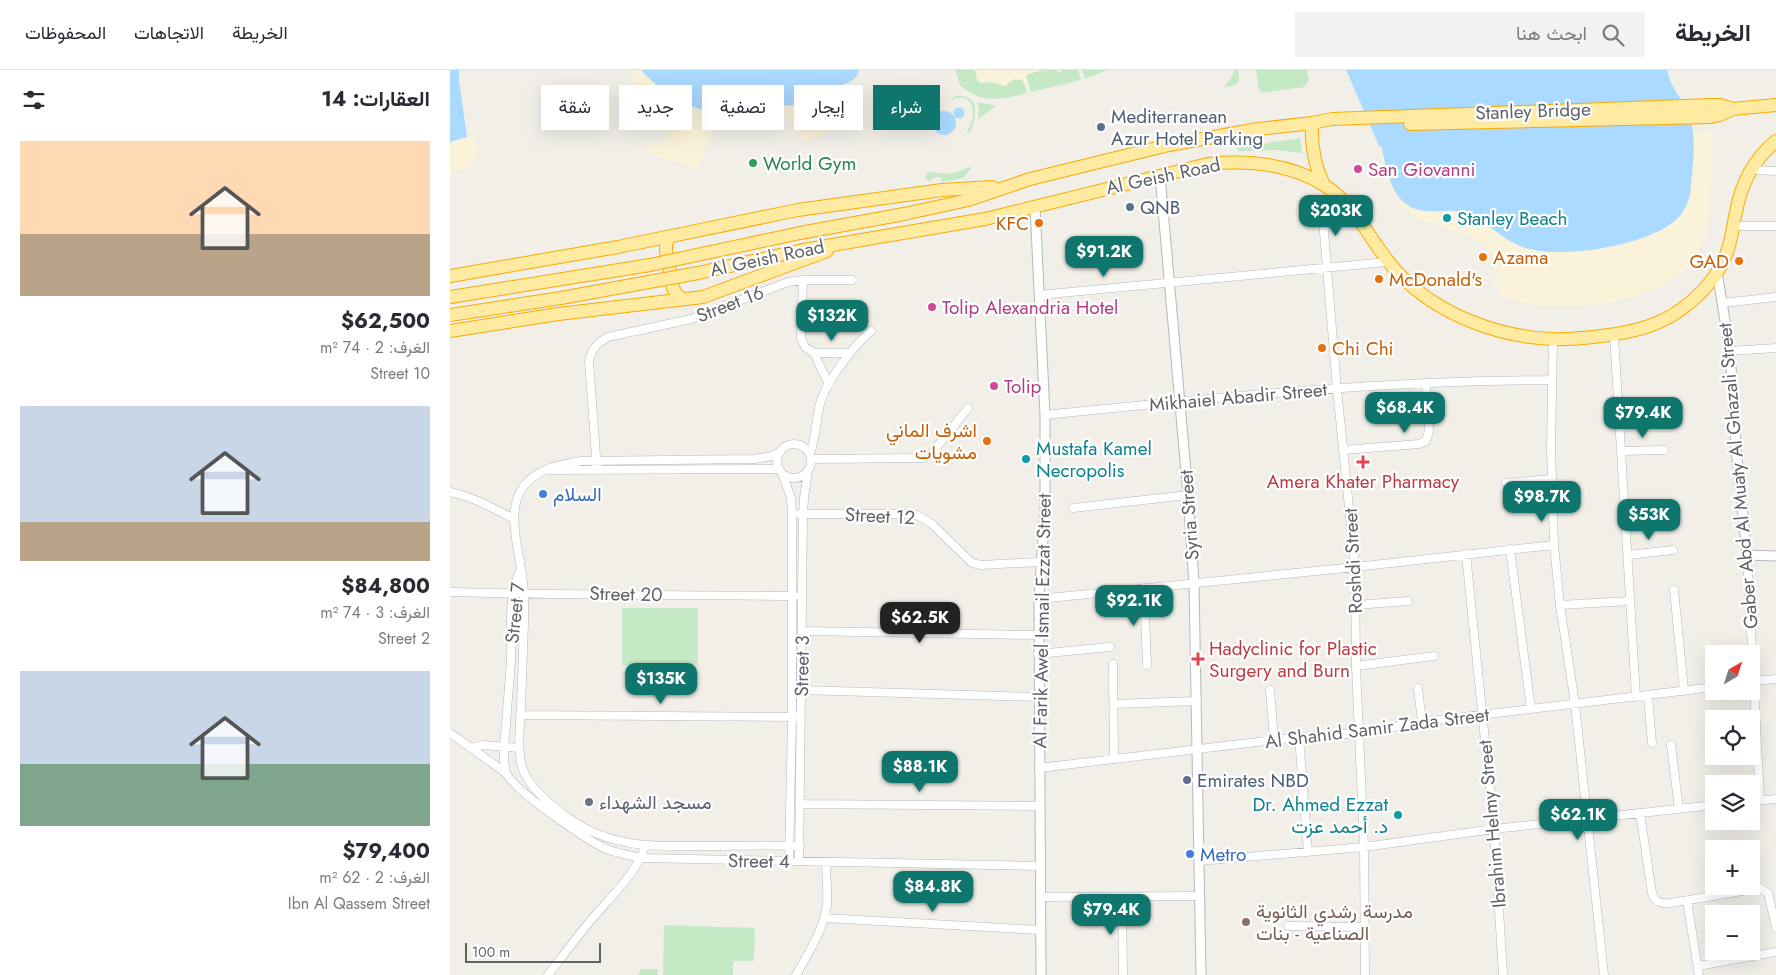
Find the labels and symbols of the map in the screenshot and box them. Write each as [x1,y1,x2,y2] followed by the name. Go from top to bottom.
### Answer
[1475,95,1591,127] street label: Stanley Bridge
[1111,103,1263,152] place label: Mediterranean Azur Hotel Parking
[1095,121,1107,133] marker: Mediterranean Azur Hotel Parking
[763,150,856,177] place label: World Gym
[1103,151,1223,201] street label: Al Geish Road
[1368,156,1475,183] place label: San Giovanni
[747,157,759,169] marker: World Gym
[1352,163,1364,175] marker: San Giovanni
[1140,194,1180,221] place label: QNB
[1301,194,1371,237] pin: $203K
[1124,201,1136,213] marker: QNB
[1457,205,1568,232] place label: Stanley Beach
[996,210,1029,237] place label: KFC
[1441,212,1453,224] marker: Stanley Beach
[1033,217,1045,229] marker: KFC
[707,233,827,283] street label: Al Geish Road
[1063,236,1145,278] pin: $91.2K
[1493,244,1548,271] place label: Azama
[1689,248,1729,275] place label: GAD
[1477,251,1489,263] marker: Azama
[1733,255,1745,267] marker: GAD
[1389,266,1483,293] place label: McDonald's
[1373,273,1385,285] marker: McDonald's
[692,279,768,329] street label: Street 16
[942,294,1118,321] place label: Tolip Alexandria Hotel
[797,300,867,342] pin: $132K
[926,301,938,313] marker: Tolip Alexandria Hotel
[1711,321,1765,630] street label: Gaber Abd Al Muaty Al Ghazali Street
[1332,335,1394,362] place label: Chi Chi
[1316,342,1328,354] marker: Chi Chi
[1004,373,1042,400] place label: Tolip
[1148,376,1328,418] street label: Mikhaiel Abadir Street
[988,380,1000,392] marker: Tolip
[1364,392,1446,434] pin: $68.4K
[1602,396,1684,439] pin: $79.4K
[886,417,977,466] place label: اشرف الماني مشويات
[981,435,993,447] marker: اشرف الماني مشويات
[1036,435,1152,484] place label: Mustafa Kamel Necropolis
[1020,453,1032,465] marker: Mustafa Kamel Necropolis
[1357,456,1369,468] marker: Amera Khater Pharmacy
[1267,468,1460,495] place label: Amera Khater Pharmacy
[1172,469,1206,561] street label: Syria Street
[1501,480,1583,523] pin: $98.7K
[553,481,602,508] place label: السلام
[537,488,549,500] marker: السلام
[1026,493,1058,749] street label: Al Farik Awel Ismail Ezzat Street
[1619,498,1679,541] pin: $53K
[844,501,916,531] street label: Street 12
[1337,507,1369,614] street label: Roshdi Street
[589,580,663,608] street label: Street 20
[498,581,532,645] street label: Street 7
[1093,584,1175,627] pin: $92.1K
[879,602,961,644] pin: $62.5K
[788,635,816,697] street label: Street 3
[1209,635,1377,684] place label: Hadyclinic for Plastic Surgery and Burn
[1705,645,1760,700] north arrow
[1191,652,1205,666] marker: Hadyclinic for Plastic Surgery and Burn
[626,662,696,705] pin: $135K
[1263,701,1491,755] street label: Al Shahid Samir Zada Street
[1471,738,1513,909] street label: Ibrahim Helmy Street
[879,750,961,793] pin: $88.1K
[1197,767,1309,794] place label: Emirates NBD
[1181,774,1193,786] marker: Emirates NBD
[599,789,712,816] place label: مسجد الشهداء
[1252,791,1388,840] place label: Dr. Ahmed Ezzat د. أحمد عزت
[583,796,595,808] marker: مسجد الشهداء
[1537,798,1619,841] pin: $62.1K
[1392,809,1404,821] marker: Dr. Ahmed Ezzat د. أحمد عزت
[1200,841,1246,868] place label: Metro
[728,847,790,875] street label: Street 4
[1184,848,1196,860] marker: Metro
[892,870,974,913] pin: $84.8K
[1070,894,1152,936] pin: $79.4K
[1256,898,1413,947] place label: مدرسة رشدي الثانوية الصناعية - بنات
[1240,916,1252,928] marker: مدرسة رشدي الثانوية الصناعية - بنات
[465,940,601,963] scale bar

